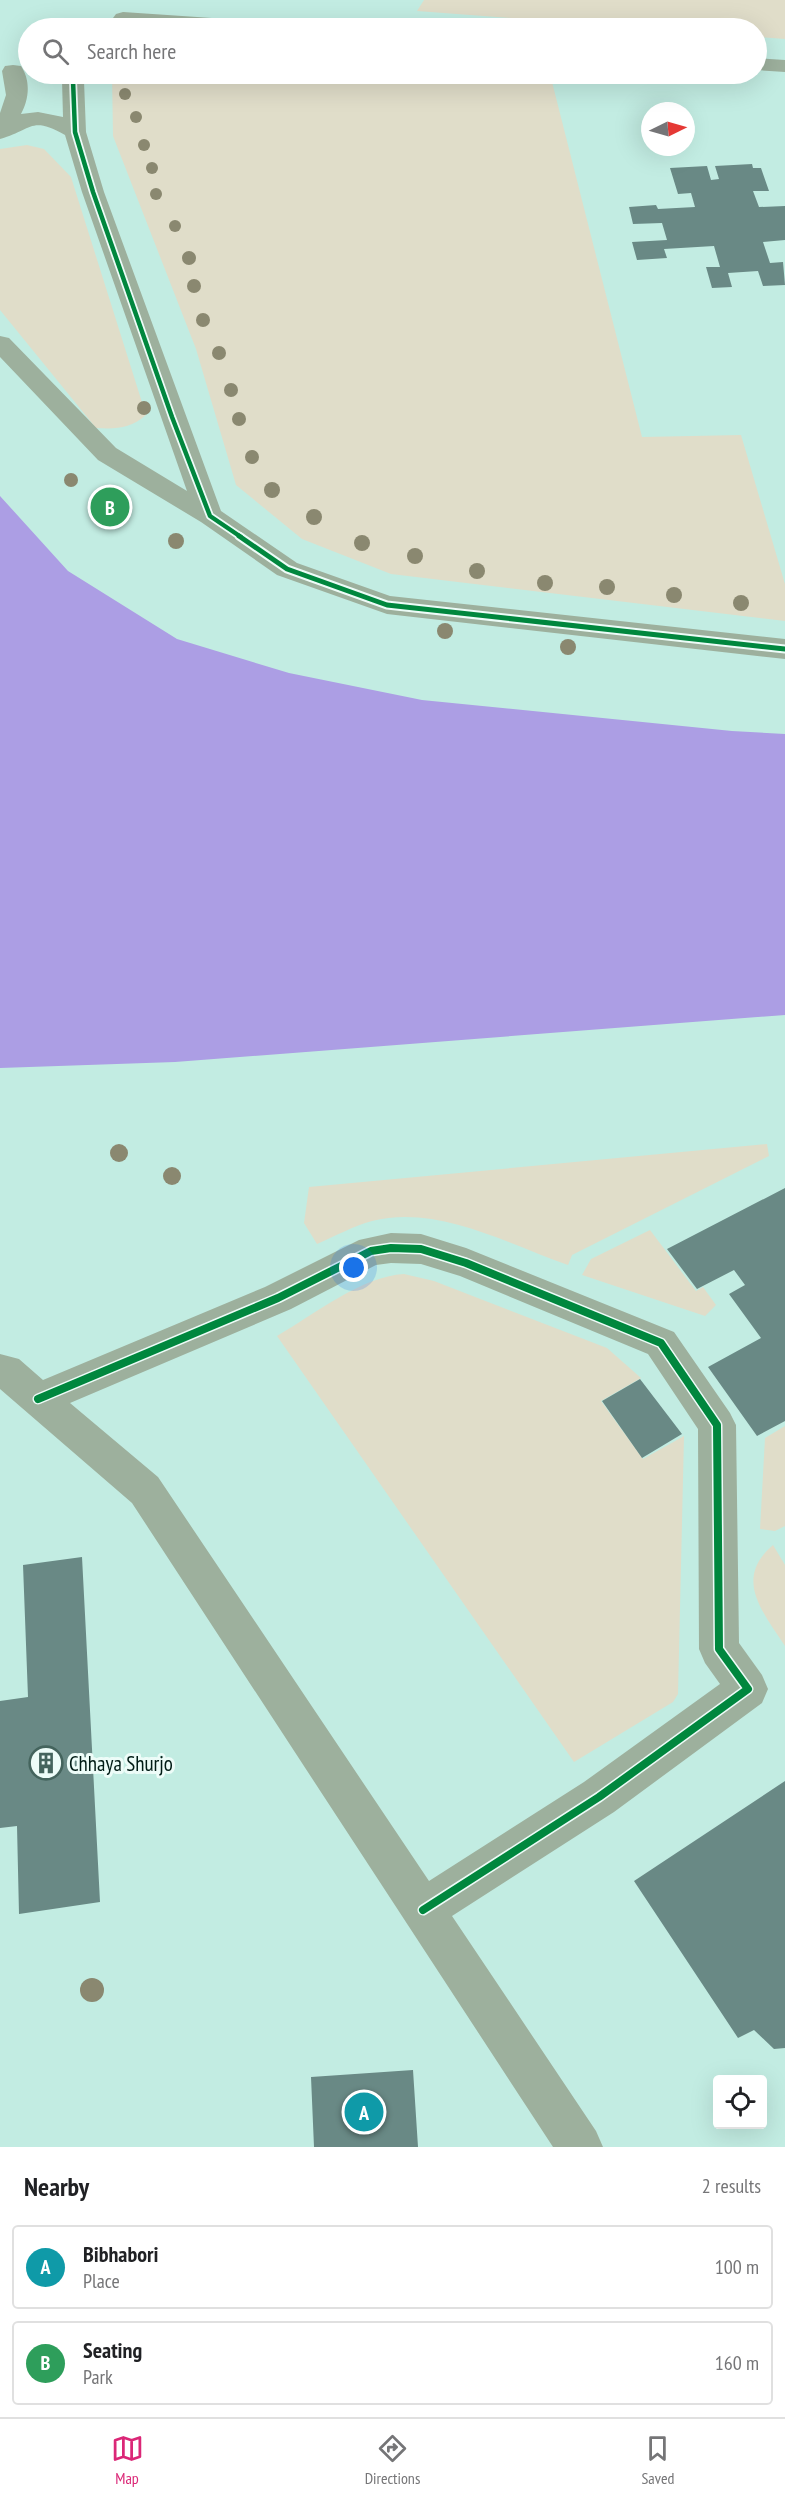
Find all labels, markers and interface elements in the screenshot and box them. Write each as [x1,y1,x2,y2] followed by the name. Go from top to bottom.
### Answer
[18,18,767,84] search box
[39,35,72,68] icon: search
[87,37,176,65] text: Search here
[641,102,695,156] north arrow
[90,484,130,530] pin: B
[339,1253,368,1282] your location
[28,1745,64,1781] building icon: Chhaya Shurjo
[69,1750,173,1777] place label: Chhaya Shurjo
[713,2075,767,2129] map controls
[713,2075,767,2129] button: locate
[344,2090,384,2134] pin: A
[24,2170,89,2203] text: Nearby
[702,2173,761,2199] text: 2 results
[83,2240,158,2268] text: Bibhabori
[40,2254,51,2280] text: A
[715,2254,759,2280] text: 100 m
[83,2268,120,2294] text: Place
[83,2336,142,2364] text: Seating
[41,2350,50,2376] text: B
[715,2350,759,2376] text: 160 m
[83,2364,113,2390] text: Park
[111,2432,144,2488] tab: Map
[365,2432,420,2488] tab: Directions
[641,2432,674,2488] tab: Saved

